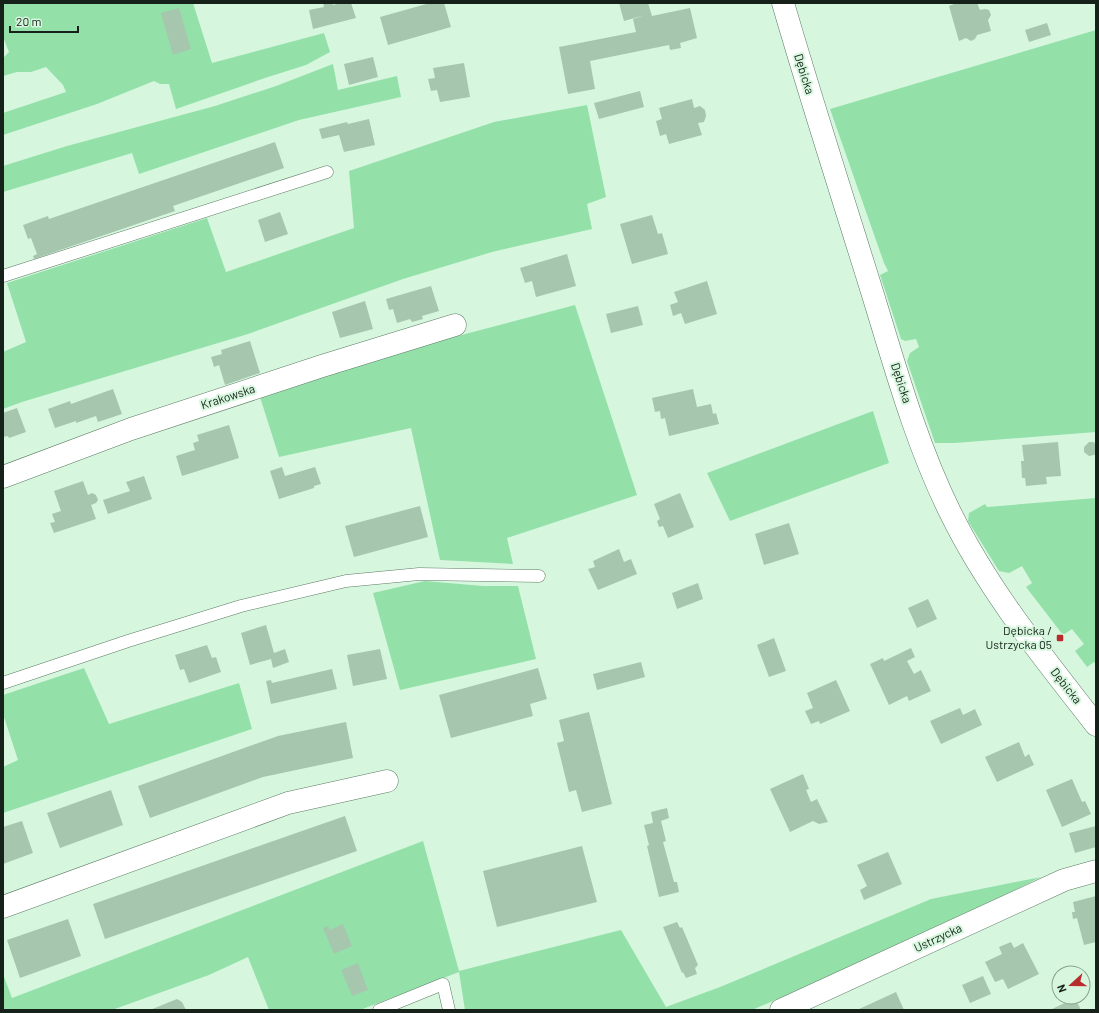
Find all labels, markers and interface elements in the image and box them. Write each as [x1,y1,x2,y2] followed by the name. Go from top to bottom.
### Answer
[10,8,78,34] scale bar
[16,14,42,28] text: 20 m
[792,52,818,96] street label: Dębicka
[889,361,915,405] street label: Dębicka
[199,381,256,411] street label: Krakowska
[985,623,1052,651] place label: Dębicka / Ustrzycka 05
[1055,633,1065,643] marker: Dębicka / Ustrzycka 05
[1048,665,1085,706] street label: Dębicka
[911,920,964,954] street label: Ustrzycka
[1051,965,1091,1005] north arrow
[1054,983,1069,995] text: N

